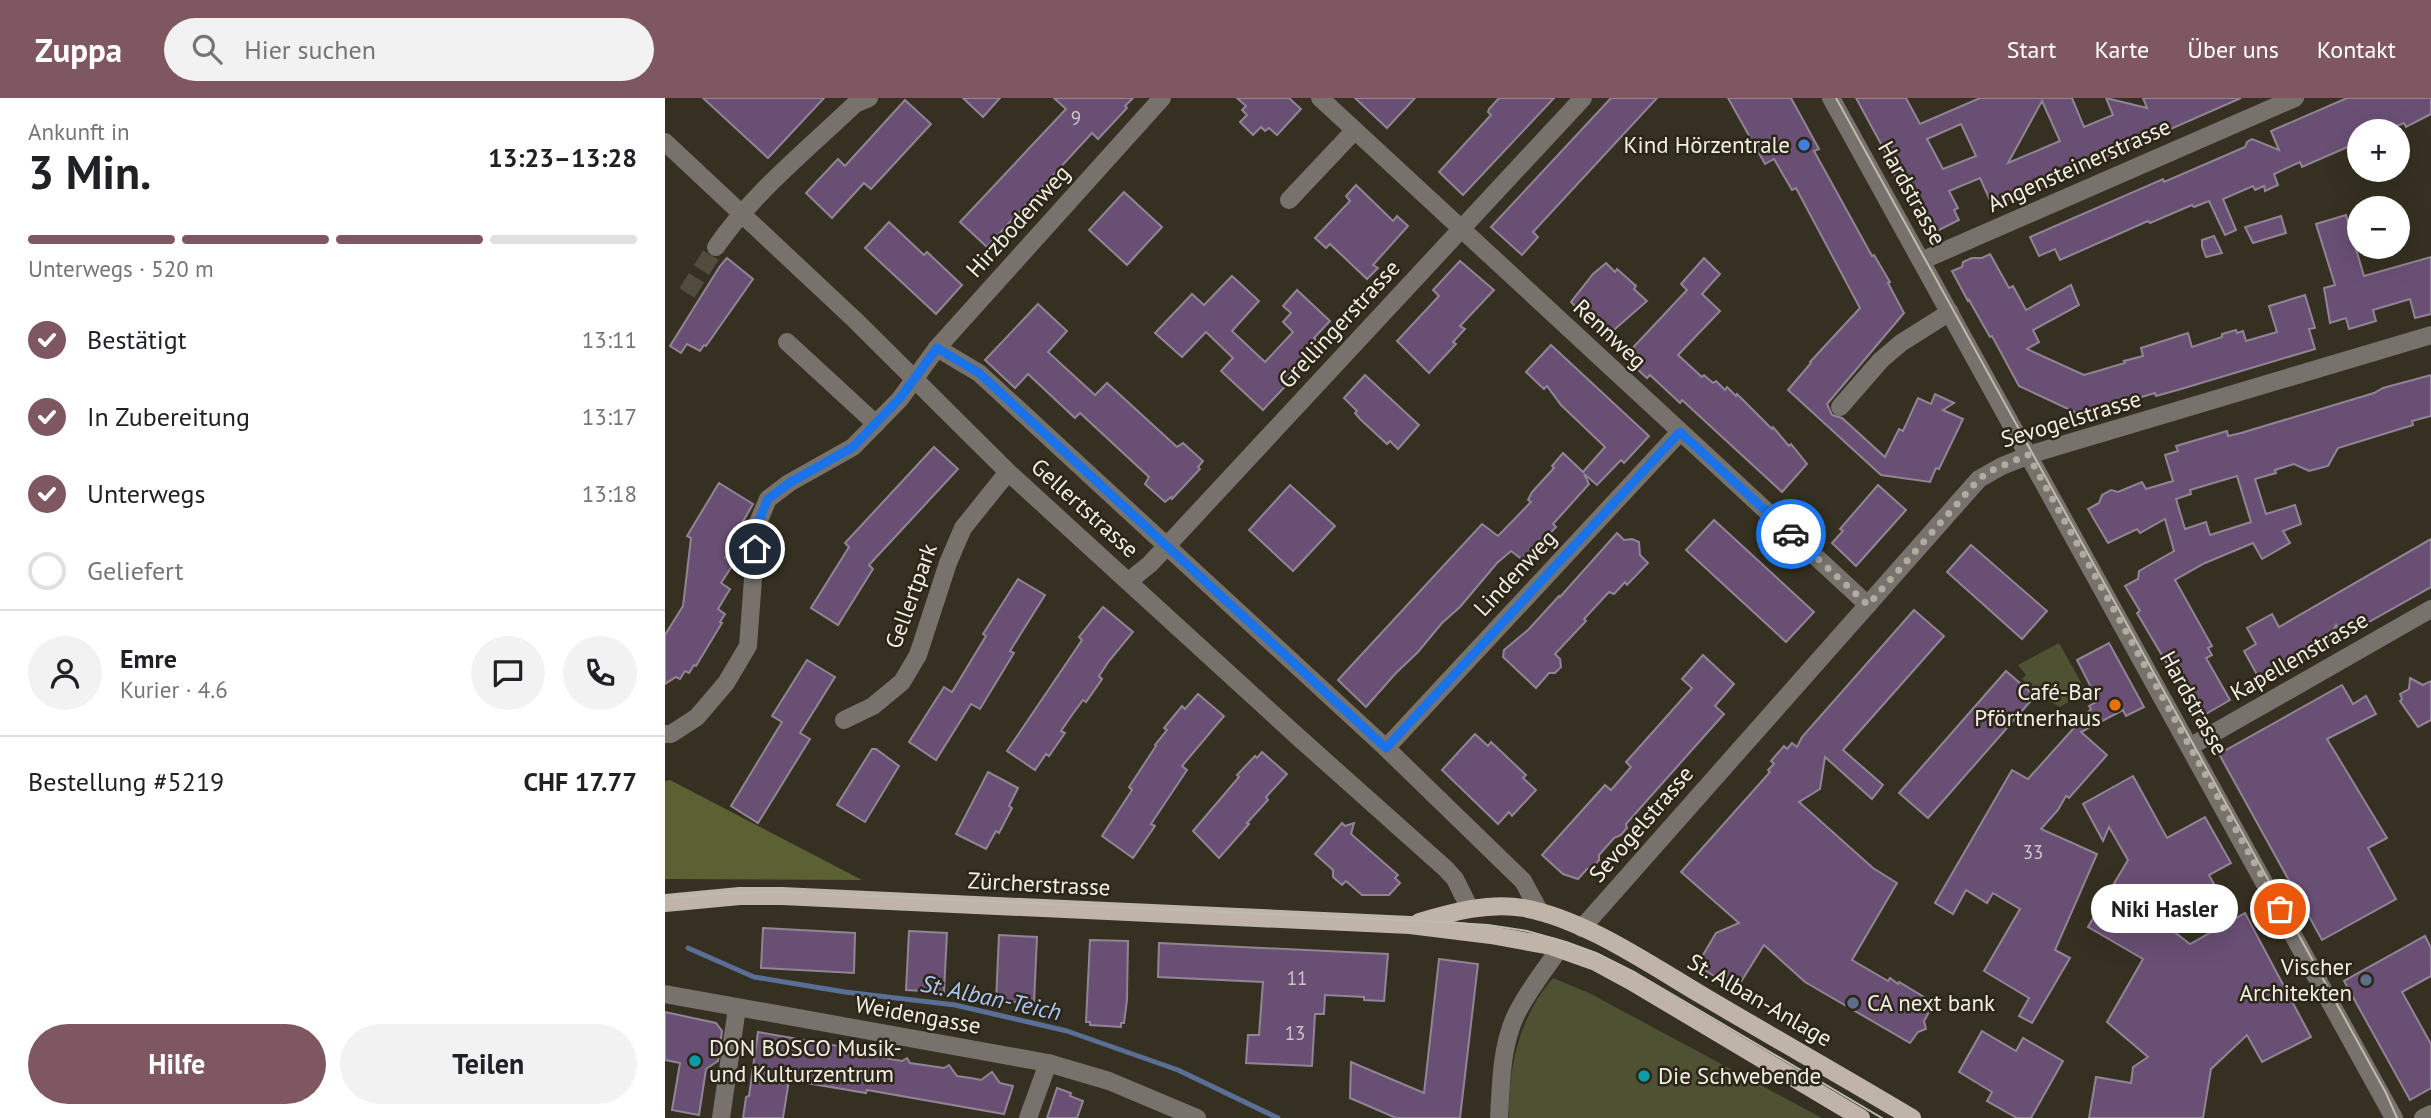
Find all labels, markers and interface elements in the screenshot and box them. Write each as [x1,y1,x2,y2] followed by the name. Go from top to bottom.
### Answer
[164,18,654,81] search box
[35,28,122,71] text: Zuppa
[188,30,226,68] icon: search
[244,33,376,66] text: Hier suchen
[2007,34,2056,65] text: Start
[2094,34,2149,65] text: Karte
[2187,34,2279,65] text: Über uns
[2317,34,2396,65] text: Kontakt
[1071,106,1081,130] house number: 9
[1983,111,2175,218] street label: Angensteinerstrasse
[28,117,130,146] text: Ankunft in
[2347,119,2410,259] map controls
[2347,119,2410,182] button: +
[1624,130,1790,159] place label: Kind Hörzentrale
[1872,136,1953,250] street label: Hardstrasse
[1796,137,1812,153] marker: Kind Hörzentrale
[488,141,637,174] text: 13:23–13:28
[28,142,151,202] text: 3 Min.
[959,158,1076,283] street label: Hirzbodenweg
[2347,196,2410,259] button: −
[1272,253,1406,394] street label: Grellingerstrasse
[28,254,214,283] text: Unterwegs · 520 m
[1568,292,1653,375] street label: Rennweg
[28,321,66,359] icon: check
[87,323,187,356] text: Bestätigt
[582,325,637,354] text: 13:11
[1997,383,2144,454] street label: Sevogelstrasse
[28,398,66,436] icon: check
[87,400,250,433] text: In Zubereitung
[582,402,637,431] text: 13:17
[1025,452,1145,564] street label: Gellertstrasse
[28,475,66,513] icon: check
[87,477,205,510] text: Unterwegs
[582,479,637,508] text: 13:18
[1756,499,1826,569] courier
[1772,515,1810,553] icon: car
[725,519,785,579] pin
[1467,523,1562,622] street label: Lindenweg
[736,530,774,568] icon: home
[878,539,943,652] street label: Gellertpark
[87,554,184,587] text: Geliefert
[2225,604,2373,707] street label: Kapellenstrasse
[28,636,102,710] button: person
[471,636,545,710] button: chat
[563,636,637,710] button: phone
[120,642,177,675] text: Emre
[2154,646,2235,760] street label: Hardstrasse
[120,675,228,704] text: Kurier · 4.6
[1974,677,2101,732] place label: Café-Bar Pförtnerhaus
[2107,697,2123,713] marker: Café-Bar Pförtnerhaus
[1582,759,1699,888] street label: Sevogelstrasse
[28,765,224,798] text: Bestellung #5219
[523,765,637,798] text: CHF 17.77
[2023,840,2043,864] house number: 33
[967,865,1111,902] street label: Zürcherstrasse
[2250,879,2310,939] pin
[2091,884,2238,934] callout: Niki Hasler
[2261,890,2299,928] icon: bag
[2111,894,2218,923] text: Niki Hasler
[1683,947,1838,1053] street label: St. Alban-Anlage
[2240,952,2352,1007] place label: Vischer Architekten
[1287,966,1307,990] house number: 11
[918,967,1064,1028] water label: St. Alban-Teich
[2358,972,2374,988] marker: Vischer Architekten
[1867,988,1995,1017] place label: CA next bank
[853,989,983,1040] street label: Weidengasse
[1845,995,1861,1011] marker: CA next bank
[1285,1021,1305,1045] house number: 13
[28,1024,326,1104] button: Hilfe
[340,1024,637,1104] button: Teilen
[709,1033,902,1088] place label: DON BOSCO Musik- und Kulturzentrum
[687,1053,703,1069] marker: DON BOSCO Musik- und Kulturzentrum
[1658,1061,1821,1090] place label: Die Schwebende
[1636,1068,1652,1084] marker: Die Schwebende

